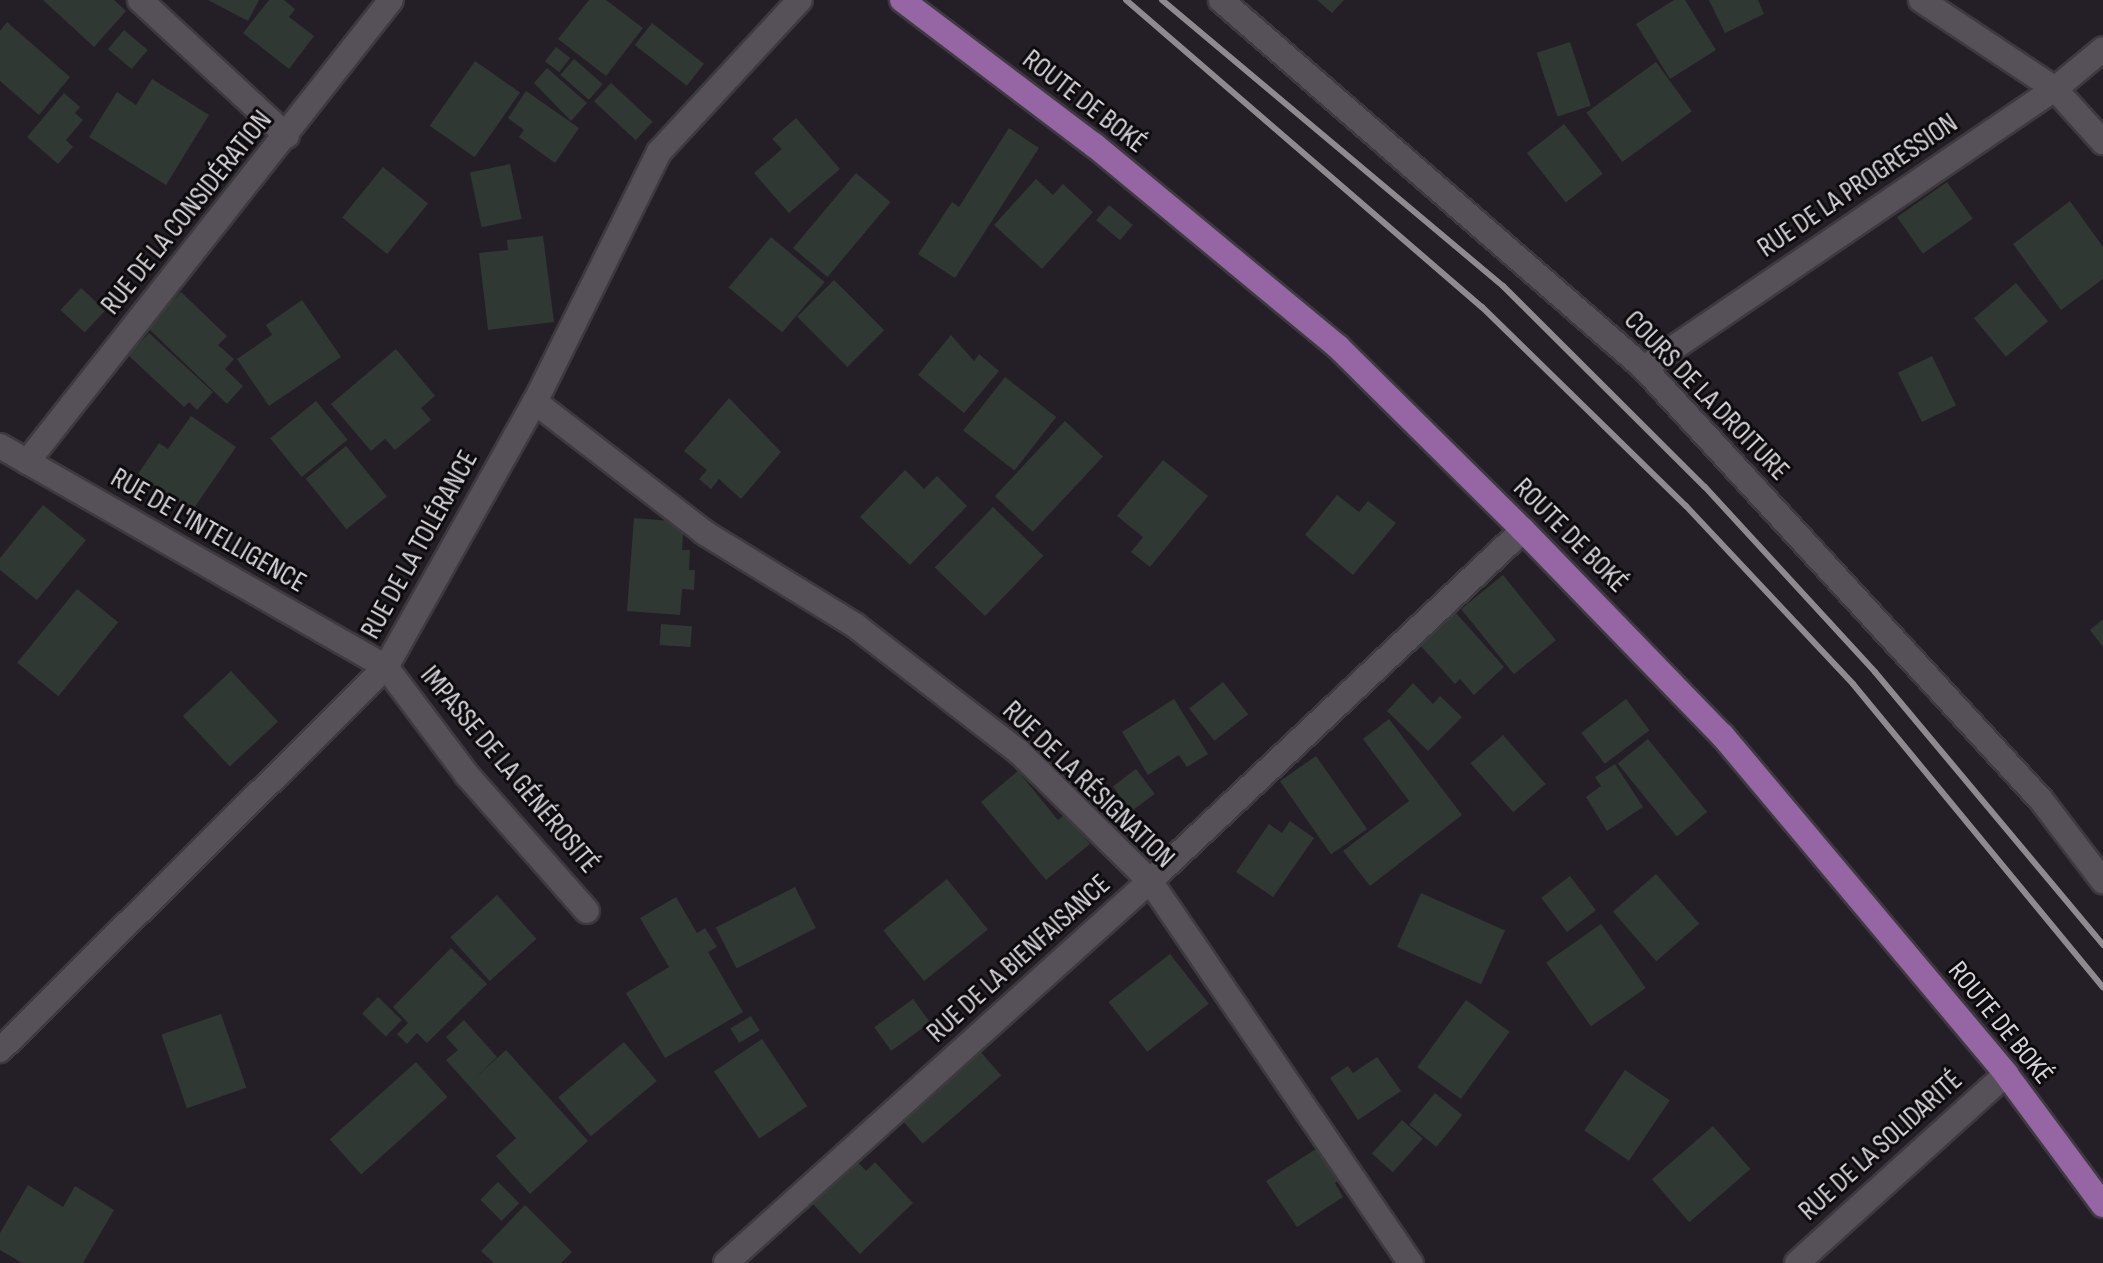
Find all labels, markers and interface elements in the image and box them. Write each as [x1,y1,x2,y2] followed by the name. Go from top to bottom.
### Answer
[1015,43,1153,161] street label: ROUTE DE BOKÉ
[94,104,280,322] street label: RUE DE LA CONSIDÉRATION
[1752,107,1964,265] street label: RUE DE LA PROGRESSION
[1616,304,1796,488] street label: COURS DE LA DROITURE
[354,445,486,645] street label: RUE DE LA TOLÉRANCE
[104,462,312,600] street label: RUE DE L'INTELLIGENCE
[1506,472,1634,600] street label: ROUTE DE BOKÉ
[413,660,605,880] street label: IMPASSE DE LA GÉNÉROSITÉ
[995,694,1181,876] street label: RUE DE LA RÉSIGNATION
[921,868,1117,1050] street label: RUE DE LA BIENFAISANCE
[1940,955,2060,1091] street label: ROUTE DE BOKÉ
[1792,1064,1970,1228] street label: RUE DE LA SOLIDARITÉ

